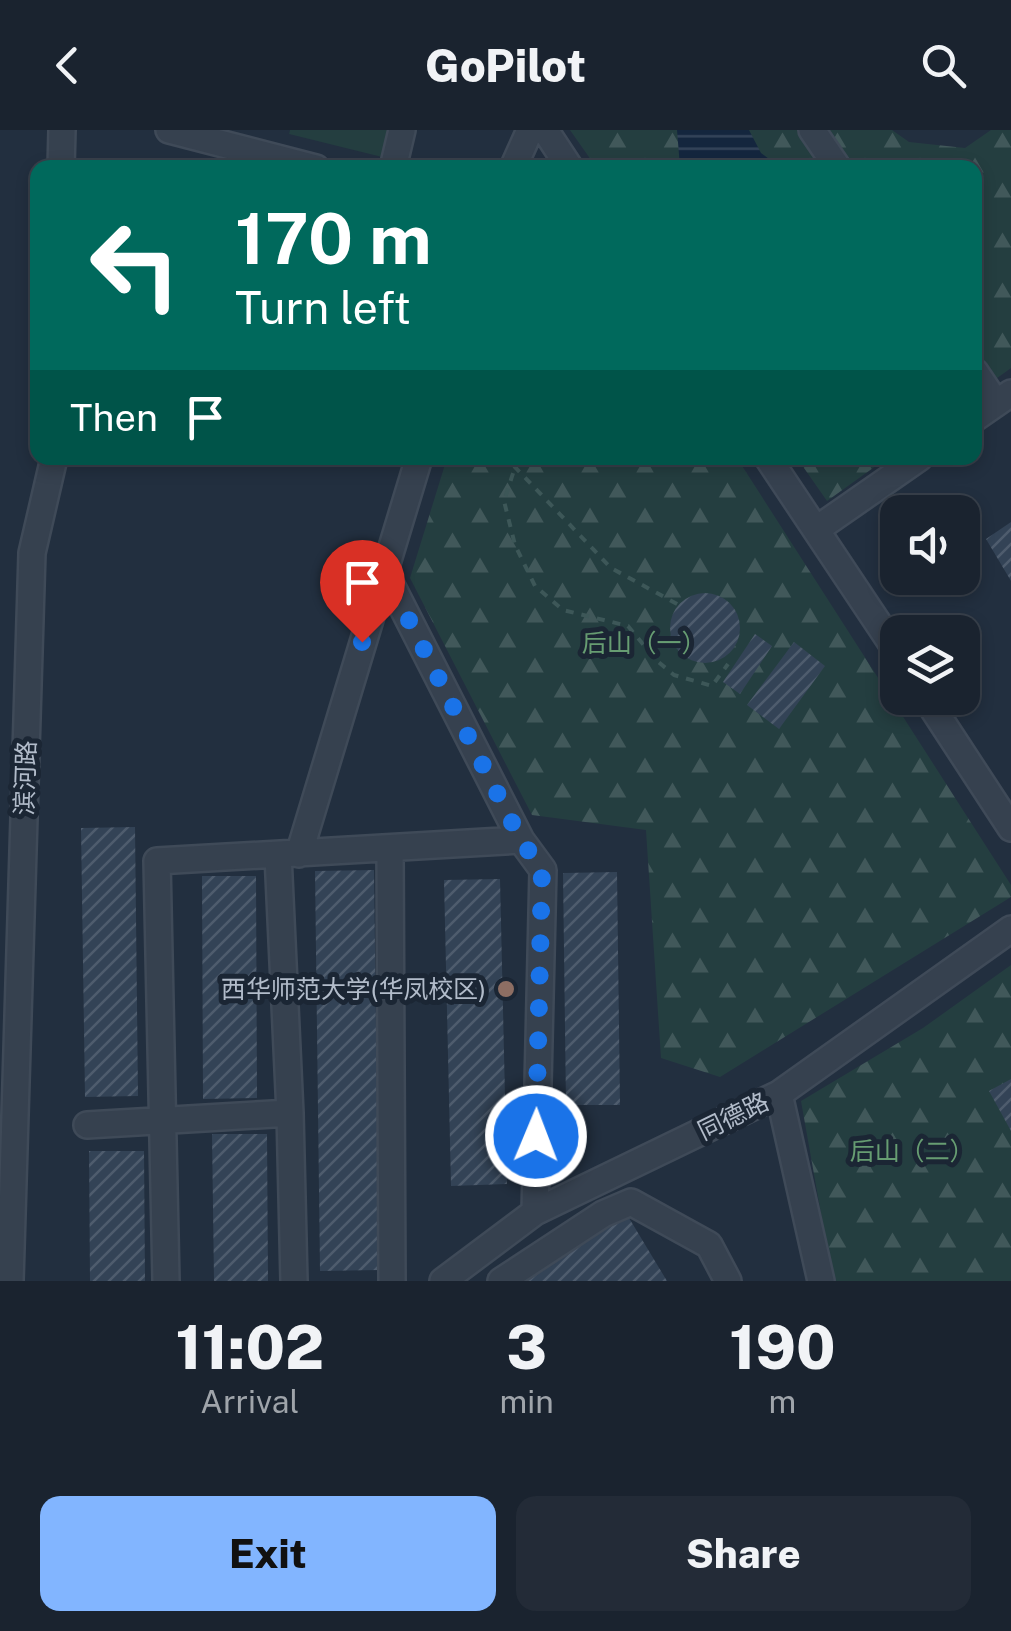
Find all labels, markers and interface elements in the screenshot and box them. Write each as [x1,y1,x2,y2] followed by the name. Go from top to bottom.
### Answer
[40,38,95,93] icon: back
[916,38,971,93] icon: search
[425,39,586,92] text: GoPilot
[235,197,432,280] text: 170 m
[70,200,200,330] icon: left
[235,281,411,334] text: Turn left
[178,390,233,445] icon: arrive
[70,395,158,440] text: Then
[880,495,980,715] map controls
[880,495,980,595] button: sound
[320,540,405,643] pin
[335,555,390,610] icon: arrive
[880,615,980,715] button: layers
[581,628,707,658] park label: 后山（一）
[9,740,41,816] street label: 滨河路
[221,974,486,1004] place label: 西华师范大学(华凤校区)
[495,978,517,1000] marker: 西华师范大学(华凤校区)
[484,1084,588,1188] position arrow
[693,1086,773,1146] street label: 同德路
[849,1136,975,1166] park label: 后山（二）
[175,1312,324,1383] text: 11:02
[506,1312,547,1383] text: 3
[729,1312,836,1383] text: 190
[200,1383,299,1420] text: Arrival
[500,1383,554,1420] text: min
[769,1383,796,1420] text: m
[40,1496,496,1611] button: Exit
[516,1496,971,1611] button: Share

